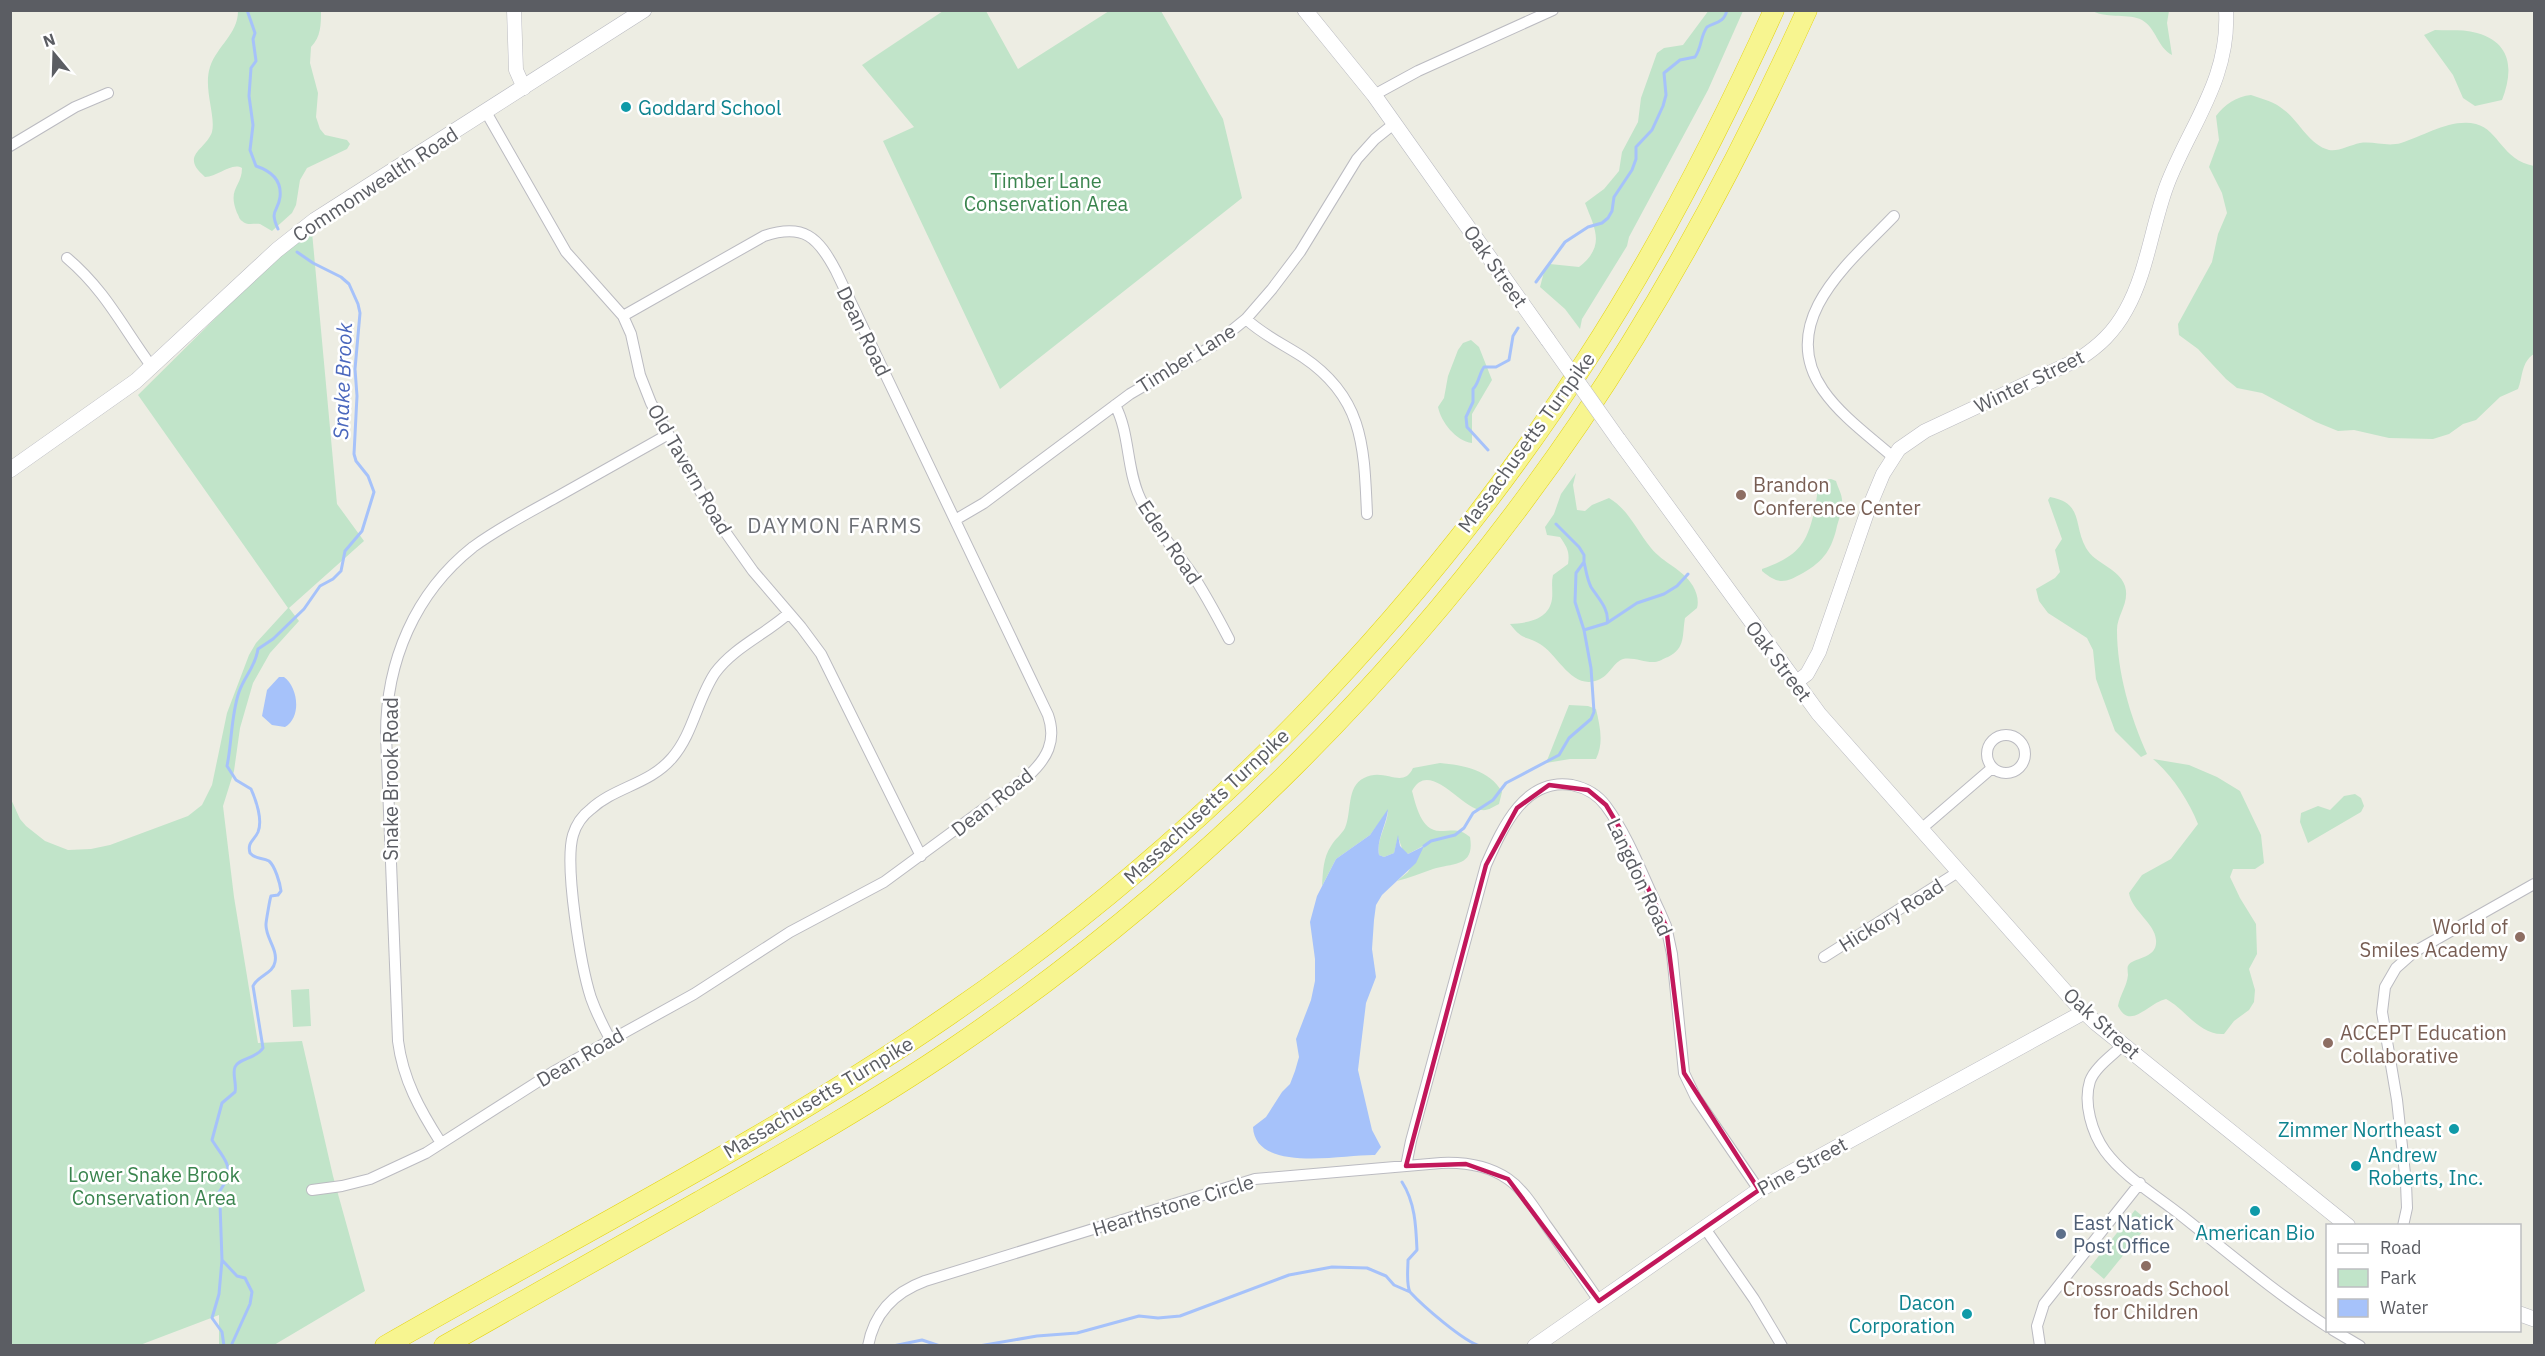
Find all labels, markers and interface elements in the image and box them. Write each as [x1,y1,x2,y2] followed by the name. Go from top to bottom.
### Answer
[24,24,84,84] north arrow
[40,28,58,51] text: N
[638,94,781,121] place label: Goddard School
[619,100,633,114] marker: Goddard School
[287,120,463,248] street label: Commonwealth Road
[964,167,1129,217] park label: Timber Lane Conservation Area
[1458,219,1534,313] street label: Oak Street
[831,281,897,381] street label: Dean Road
[1132,317,1240,399] street label: Timber Lane
[326,321,358,440] water label: Snake Brook
[1970,343,2088,419] street label: Winter Street
[1451,346,1601,538] street label: Massachusetts Turnpike
[642,399,738,539] street label: Old Tavern Road
[1753,471,1921,521] place label: Brandon Conference Center
[1734,488,1748,502] marker: Brandon Conference Center
[1132,495,1208,589] street label: Eden Road
[747,511,923,539] district label: DAYMON FARMS
[1740,615,1818,707] street label: Oak Street
[377,697,404,861] street label: Snake Brook Road
[1117,722,1295,890] street label: Massachusetts Turnpike
[945,761,1039,843] street label: Dean Road
[1601,814,1679,940] street label: Langdon Road
[1833,872,1949,958] street label: Hickory Road
[2360,913,2509,963] place label: World of Smiles Academy
[2513,930,2527,944] marker: World of Smiles Academy
[2058,981,2146,1065] street label: Oak Street
[2340,1019,2507,1069] place label: ACCEPT Education Collaborative
[531,1021,629,1093] street label: Dean Road
[718,1030,918,1164] street label: Massachusetts Turnpike
[2321,1036,2335,1050] marker: ACCEPT Education Collaborative
[2278,1116,2442,1143] place label: Zimmer Northeast
[2447,1122,2461,1136] marker: Zimmer Northeast
[1752,1130,1852,1202] street label: Pine Street
[2368,1141,2483,1191] place label: Andrew Roberts, Inc.
[2349,1159,2363,1173] marker: Andrew Roberts, Inc.
[68,1161,240,1211] park label: Lower Snake Brook Conservation Area
[1089,1168,1257,1242] street label: Hearthstone Circle
[2248,1204,2262,1218] marker: American Bio
[2073,1209,2175,1259] place label: East Natick Post Office
[2195,1219,2315,1246] place label: American Bio
[2326,1224,2521,1332] legend
[2054,1227,2068,1241] marker: East Natick Post Office
[2380,1236,2421,1259] text: Road
[2139,1259,2153,1273] marker: Crossroads School for Children
[2380,1266,2417,1289] text: Park
[2063,1275,2229,1325] place label: Crossroads School for Children
[1849,1289,1955,1339] place label: Dacon Corporation
[2380,1296,2429,1319] text: Water
[1960,1307,1974,1321] marker: Dacon Corporation

